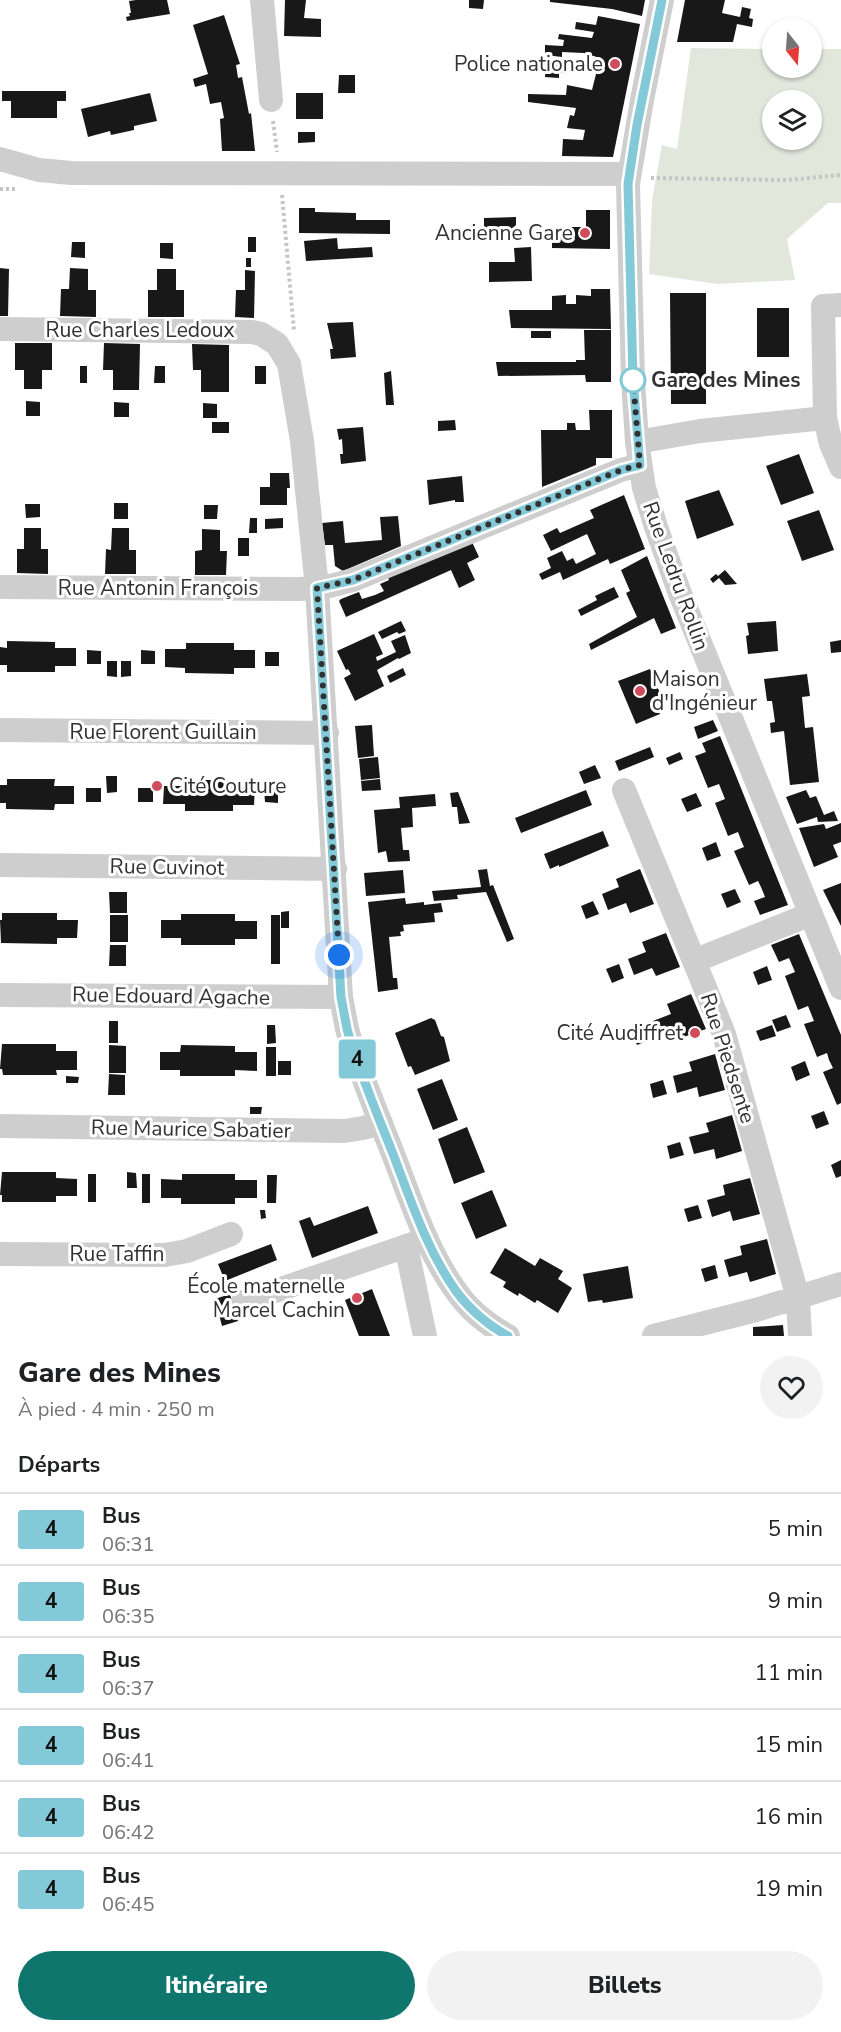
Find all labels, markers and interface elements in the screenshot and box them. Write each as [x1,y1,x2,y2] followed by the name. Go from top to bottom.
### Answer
[762,18,822,78] north arrow
[762,18,822,150] map controls
[454,50,603,78] place label: Police nationale
[608,57,622,71] marker: Police nationale
[762,90,822,150] button: layers
[435,219,573,247] place label: Ancienne Gare
[578,226,592,240] marker: Ancienne Gare
[45,316,235,344] street label: Rue Charles Ledoux
[651,366,800,394] place label: Gare des Mines
[620,367,646,393] marker: Gare des Mines
[636,498,716,654] street label: Rue Ledru Rollin
[58,574,258,602] street label: Rue Antonin François
[652,665,757,717] place label: Maison d'Ingénieur
[633,684,647,698] marker: Maison d'Ingénieur
[69,718,257,746] street label: Rue Florent Guillain
[169,772,286,800] place label: Cité Couture
[150,779,164,793] marker: Cité Couture
[109,852,225,882] street label: Rue Cuvinot
[324,940,354,970] your location
[72,980,270,1012] street label: Rue Edouard Agache
[694,989,762,1127] street label: Rue Piedsente
[556,1019,684,1047] place label: Cité Audiffret
[688,1026,702,1040] marker: Cité Audiffret
[338,1040,376,1078] line badge: 4
[351,1045,363,1073] text: 4
[91,1113,292,1145] street label: Rue Maurice Sabatier
[70,1240,164,1268] street label: Rue Taffin
[187,1272,345,1324] place label: École maternelle Marcel Cachin
[350,1291,364,1305] marker: École maternelle Marcel Cachin
[18,1354,221,1392] text: Gare des Mines
[760,1356,823,1419] button: heart
[18,1396,215,1423] text: À pied · 4 min · 250 m
[18,1450,100,1480] text: Départs
[102,1501,141,1531] text: Bus
[768,1514,823,1544] text: 5 min
[45,1515,57,1543] text: 4
[102,1531,155,1558] text: 06:31
[102,1573,141,1603] text: Bus
[768,1586,823,1616] text: 9 min
[45,1587,57,1615] text: 4
[102,1603,155,1630] text: 06:35
[102,1645,141,1675] text: Bus
[755,1658,823,1688] text: 11 min
[45,1659,57,1687] text: 4
[102,1675,155,1702] text: 06:37
[102,1717,141,1747] text: Bus
[755,1730,823,1760] text: 15 min
[45,1731,57,1759] text: 4
[102,1747,155,1774] text: 06:41
[102,1789,141,1819] text: Bus
[755,1802,823,1832] text: 16 min
[45,1803,57,1831] text: 4
[102,1819,155,1846] text: 06:42
[102,1861,141,1891] text: Bus
[755,1874,823,1904] text: 19 min
[45,1875,57,1903] text: 4
[102,1891,155,1918] text: 06:45
[18,1951,415,2020] button: Itinéraire
[427,1951,823,2020] button: Billets

